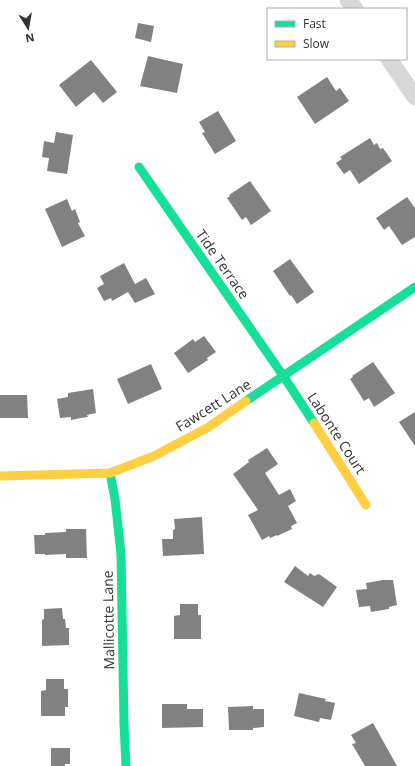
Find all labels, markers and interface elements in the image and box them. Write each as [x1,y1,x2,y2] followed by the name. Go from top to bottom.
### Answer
[8,8,48,48] north arrow
[267,8,407,60] legend
[303,15,326,32] text: Fast
[24,30,36,47] text: N
[303,35,330,52] text: Slow
[192,226,254,303] street label: Tide Terrace
[172,374,254,436] street label: Fawcett Lane
[304,389,370,477] street label: Labonte Court
[98,570,118,670] street label: Mallicotte Lane

